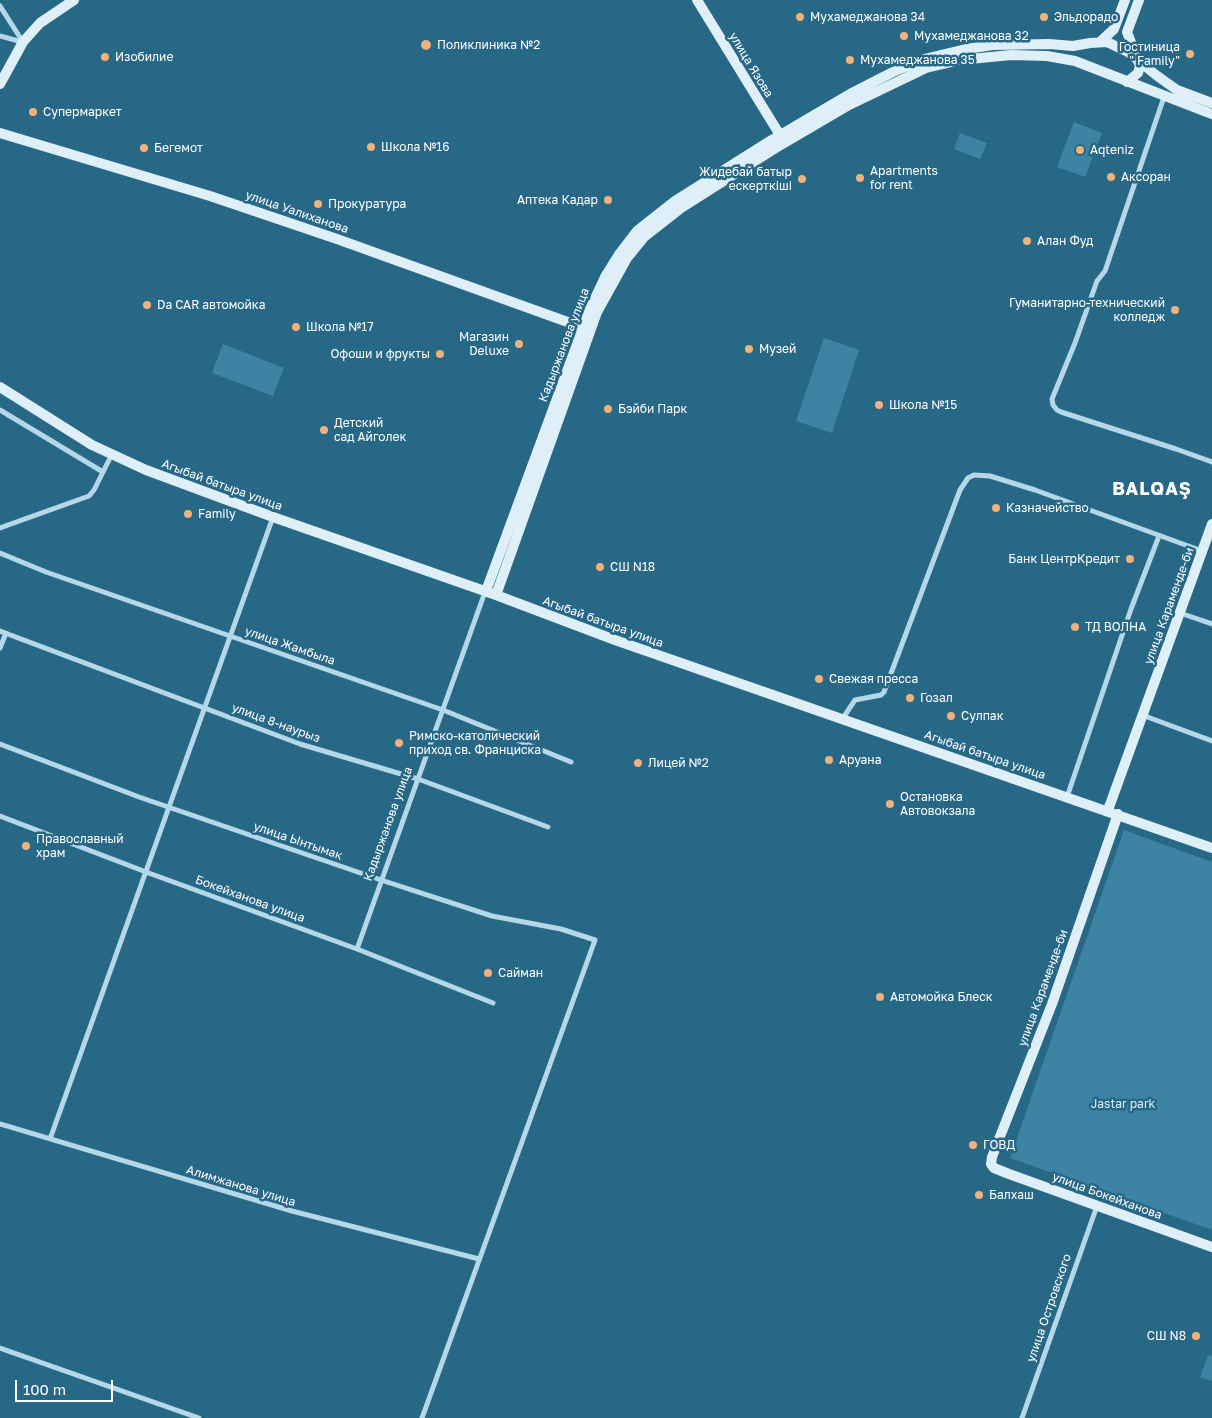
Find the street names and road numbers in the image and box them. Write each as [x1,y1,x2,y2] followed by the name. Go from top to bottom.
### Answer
[726,30,776,100] street label: улица Язова
[244,188,350,236] street label: улица Уалиханова
[536,286,592,404] street label: Кадыржанова улица
[160,456,284,514] street label: Агыбай батыра улица
[1141,545,1197,667] street label: улица Караменде-би
[541,593,665,651] street label: Агыбай батыра улица
[243,624,337,668] street label: улица Жамбыла
[230,700,322,746] street label: улица 8-наурыз
[922,727,1048,783] street label: Агыбай батыра улица
[361,765,415,883] street label: Кадыржанова улица
[252,819,344,863] street label: улица Ынтымак
[193,872,307,926] street label: Бокейханова улица
[1015,927,1071,1049] street label: улица Караменде-би
[185,1162,297,1210] street label: Алимжанова улица
[1050,1169,1164,1223] street label: улица Бокейханова
[1024,1252,1074,1364] street label: улица Островского

